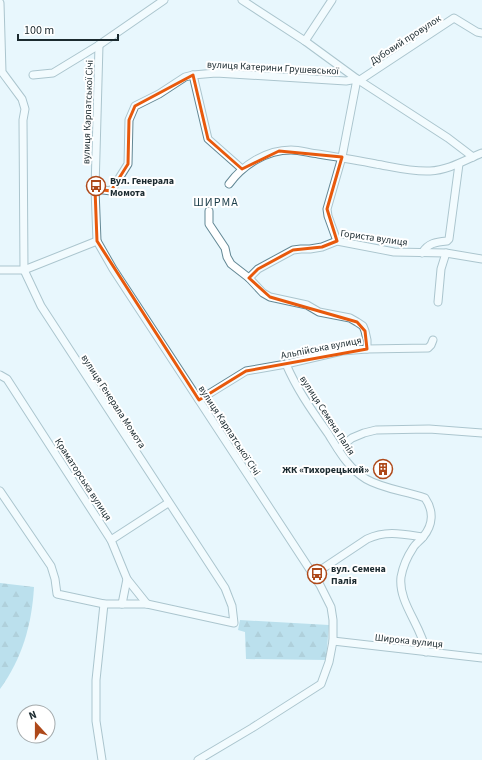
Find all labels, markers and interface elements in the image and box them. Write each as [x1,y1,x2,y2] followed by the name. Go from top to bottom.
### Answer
[367,12,444,68] street label: Дубовий провулок
[18,16,118,42] scale bar
[24,22,54,39] text: 100 m
[207,58,340,78] street label: вулиця Катерини Грушевської
[79,60,97,164] street label: вулиця Карпатської Січі
[110,174,174,200] place label: Вул. Генерала Момота
[85,175,107,197] bus stop icon: Вул. Генерала Момота
[193,194,239,211] district label: ШИРМА
[339,226,408,250] street label: Гориста вулиця
[280,333,363,363] street label: Альпійська вулиця
[78,352,149,451] street label: вулиця Генерала Момота
[296,373,358,458] street label: вулиця Семена Палія
[195,383,263,478] street label: вулиця Карпатської Січі
[51,436,115,523] street label: Краматорська вулиця
[372,458,394,480] building icon: ЖК «Тихорецький»
[282,463,369,477] place label: ЖК «Тихорецький»
[331,562,386,588] place label: вул. Семена Палія
[306,563,328,585] bus stop icon: вул. Семена Палія
[374,630,444,652] street label: Широка вулиця
[16,704,56,744] north arrow
[26,707,39,723] text: N

